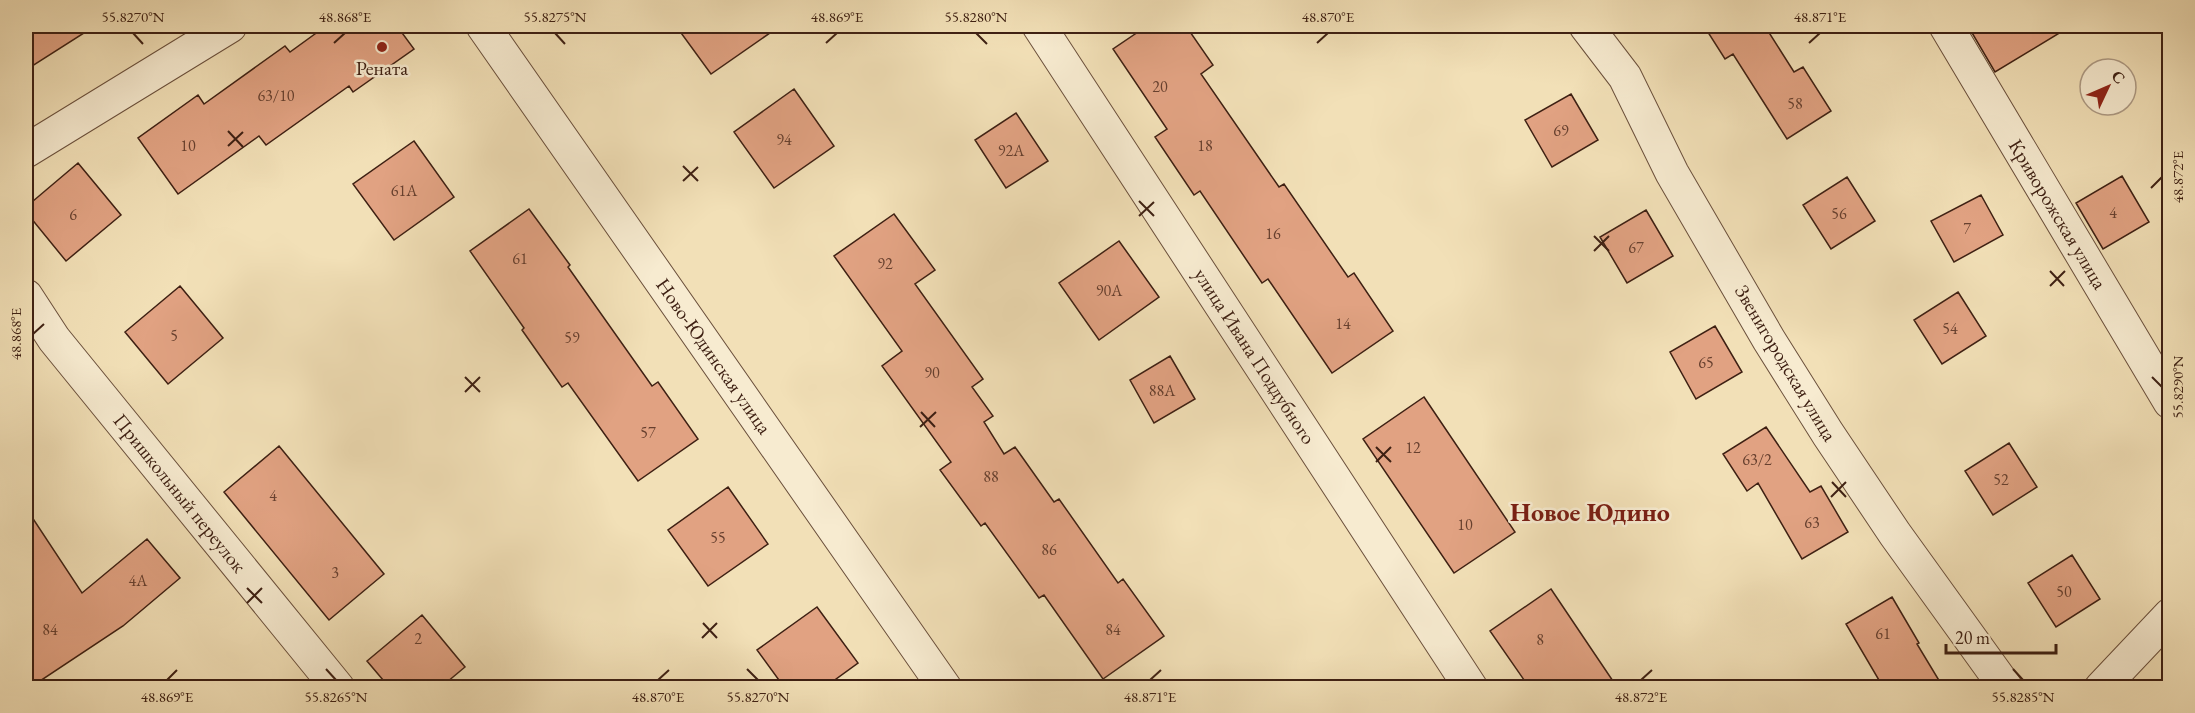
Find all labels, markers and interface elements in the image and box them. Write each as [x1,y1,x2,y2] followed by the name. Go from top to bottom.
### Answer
[102,7,165,26] text: 55.8270°N
[319,7,372,26] text: 48.868°E
[524,7,587,26] text: 55.8275°N
[811,7,864,26] text: 48.869°E
[945,7,1008,26] text: 55.8280°N
[1302,7,1355,26] text: 48.870°E
[1794,7,1847,26] text: 48.871°E
[375,40,389,54] marker: Рената
[356,55,408,81] place label: Рената
[2078,57,2138,117] north arrow
[2107,66,2130,88] text: С
[1152,76,1168,97] house number: 20
[257,85,295,106] house number: 63/10
[1787,93,1803,114] house number: 58
[1553,120,1569,141] house number: 69
[776,129,792,150] house number: 94
[2003,134,2113,294] street label: Криворожская улица
[180,135,196,156] house number: 10
[1197,135,1213,156] house number: 18
[998,140,1025,161] house number: 92А
[2168,150,2187,203] text: 48.872°E
[391,180,418,201] house number: 61А
[2109,202,2117,223] house number: 4
[1831,203,1847,224] house number: 56
[69,204,77,225] house number: 6
[1963,218,1971,239] house number: 7
[1265,223,1281,244] house number: 16
[1628,237,1644,258] house number: 67
[512,248,528,269] house number: 61
[877,253,893,274] house number: 92
[1188,263,1322,449] street label: улица Ивана Поддубного
[650,273,778,439] street label: Ново-Юдинская улица
[1096,280,1123,301] house number: 90А
[1729,280,1843,446] street label: Звенигородская улица
[6,307,25,360] text: 48.868°E
[1335,313,1351,334] house number: 14
[1942,318,1958,339] house number: 54
[170,325,178,346] house number: 5
[564,327,580,348] house number: 59
[1698,352,1714,373] house number: 65
[2168,355,2187,418] text: 55.8290°N
[924,362,940,383] house number: 90
[1149,380,1176,401] house number: 88А
[108,408,253,578] street label: Пришкольный переулок
[640,422,656,443] house number: 57
[1405,437,1421,458] house number: 12
[1742,449,1772,470] house number: 63/2
[983,466,999,487] house number: 88
[1993,469,2009,490] house number: 52
[269,485,277,506] house number: 4
[1510,495,1670,529] district label: Новое Юдино
[1804,512,1820,533] house number: 63
[1457,514,1473,535] house number: 10
[710,527,726,548] house number: 55
[1041,539,1057,560] house number: 86
[331,562,339,583] house number: 3
[129,570,148,591] house number: 4А
[2056,581,2072,602] house number: 50
[1946,617,2056,655] scale bar
[42,619,58,640] house number: 84
[1105,619,1121,640] house number: 84
[1875,623,1891,644] house number: 61
[1955,626,1990,649] text: 20 m
[414,628,422,649] house number: 2
[1536,629,1544,650] house number: 8
[141,687,194,706] text: 48.869°E
[305,687,368,706] text: 55.8265°N
[632,687,685,706] text: 48.870°E
[727,687,790,706] text: 55.8270°N
[1124,687,1177,706] text: 48.871°E
[1615,687,1668,706] text: 48.872°E
[1992,687,2055,706] text: 55.8285°N

